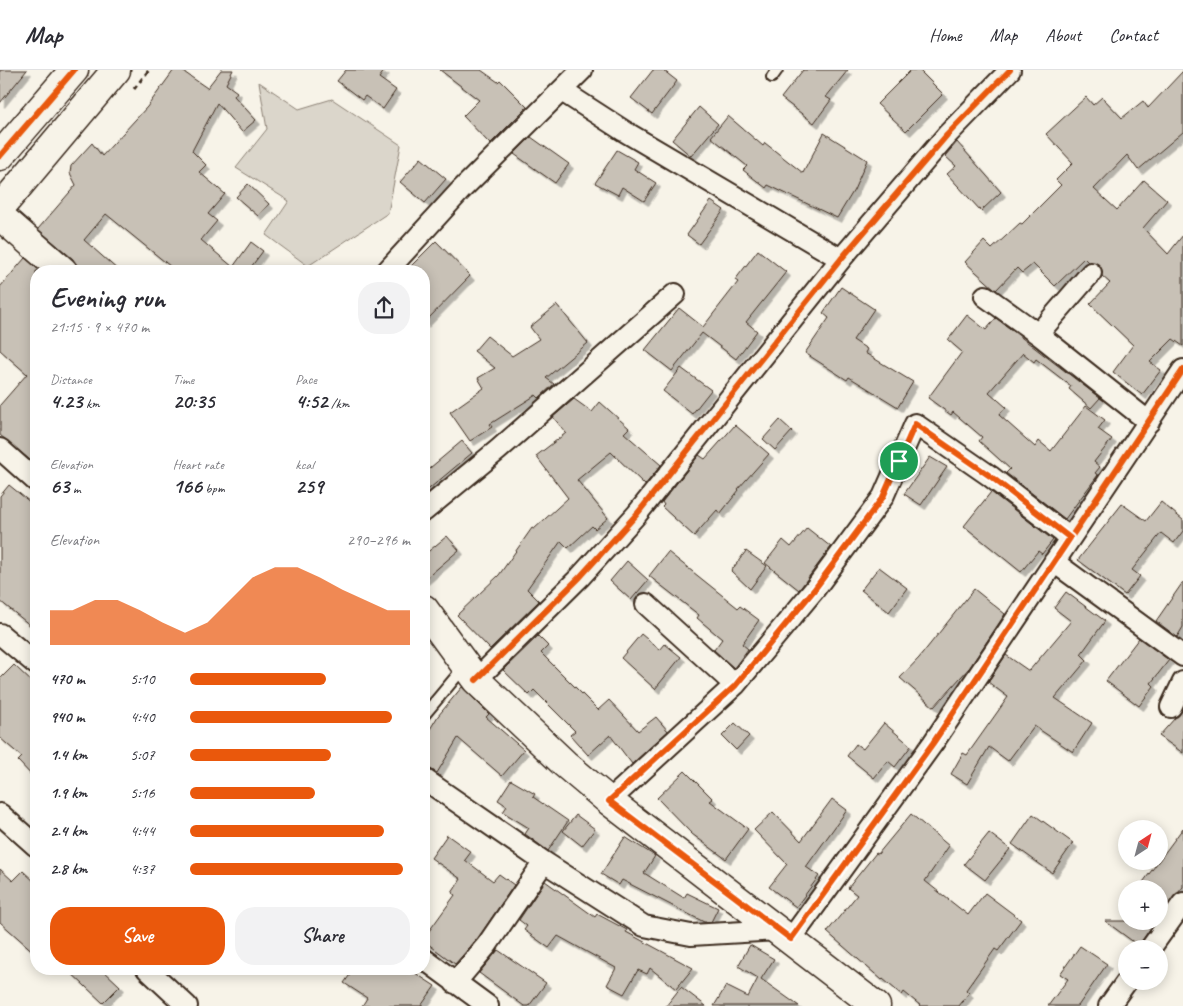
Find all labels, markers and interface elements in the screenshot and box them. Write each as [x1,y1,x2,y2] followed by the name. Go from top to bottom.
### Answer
[25,20,62,50] text: Map
[929,24,962,46] text: Home
[990,24,1017,46] text: Map
[1045,24,1081,46] text: About
[1109,24,1158,46] text: Contact
[50,280,165,315] text: Evening run
[358,282,410,334] button: share
[50,317,149,337] text: 21:15 · 9 × 470 m
[50,371,92,388] text: Distance
[173,371,194,388] text: Time
[295,371,317,388] text: Pace
[50,388,83,414] text: 4.23
[173,388,214,414] text: 20:35
[295,388,328,414] text: 4:52
[83,395,100,412] text: km
[328,395,349,412] text: /km
[878,440,920,482] pin
[885,447,913,475] icon: arrive
[50,456,93,473] text: Elevation
[173,456,224,473] text: Heart rate
[295,456,314,473] text: kcal
[50,473,69,499] text: 63
[173,473,202,499] text: 166
[295,473,323,499] text: 259
[69,480,81,497] text: m
[202,480,225,497] text: bpm
[50,530,99,550] text: Elevation
[347,530,410,550] text: 290–296 m
[50,669,85,689] text: 470 m
[130,669,155,689] text: 5:10
[50,707,84,727] text: 940 m
[130,707,155,727] text: 4:40
[50,745,87,765] text: 1.4 km
[130,745,155,765] text: 5:07
[50,783,87,803] text: 1.9 km
[130,783,155,803] text: 5:16
[1118,820,1168,870] north arrow
[1118,820,1168,990] map controls
[50,821,87,841] text: 2.4 km
[130,821,155,841] text: 4:44
[50,859,87,879] text: 2.8 km
[130,859,155,879] text: 4:37
[1118,880,1168,930] button: +
[50,907,225,965] button: Save
[235,907,410,965] button: Share
[1118,940,1168,990] button: −

